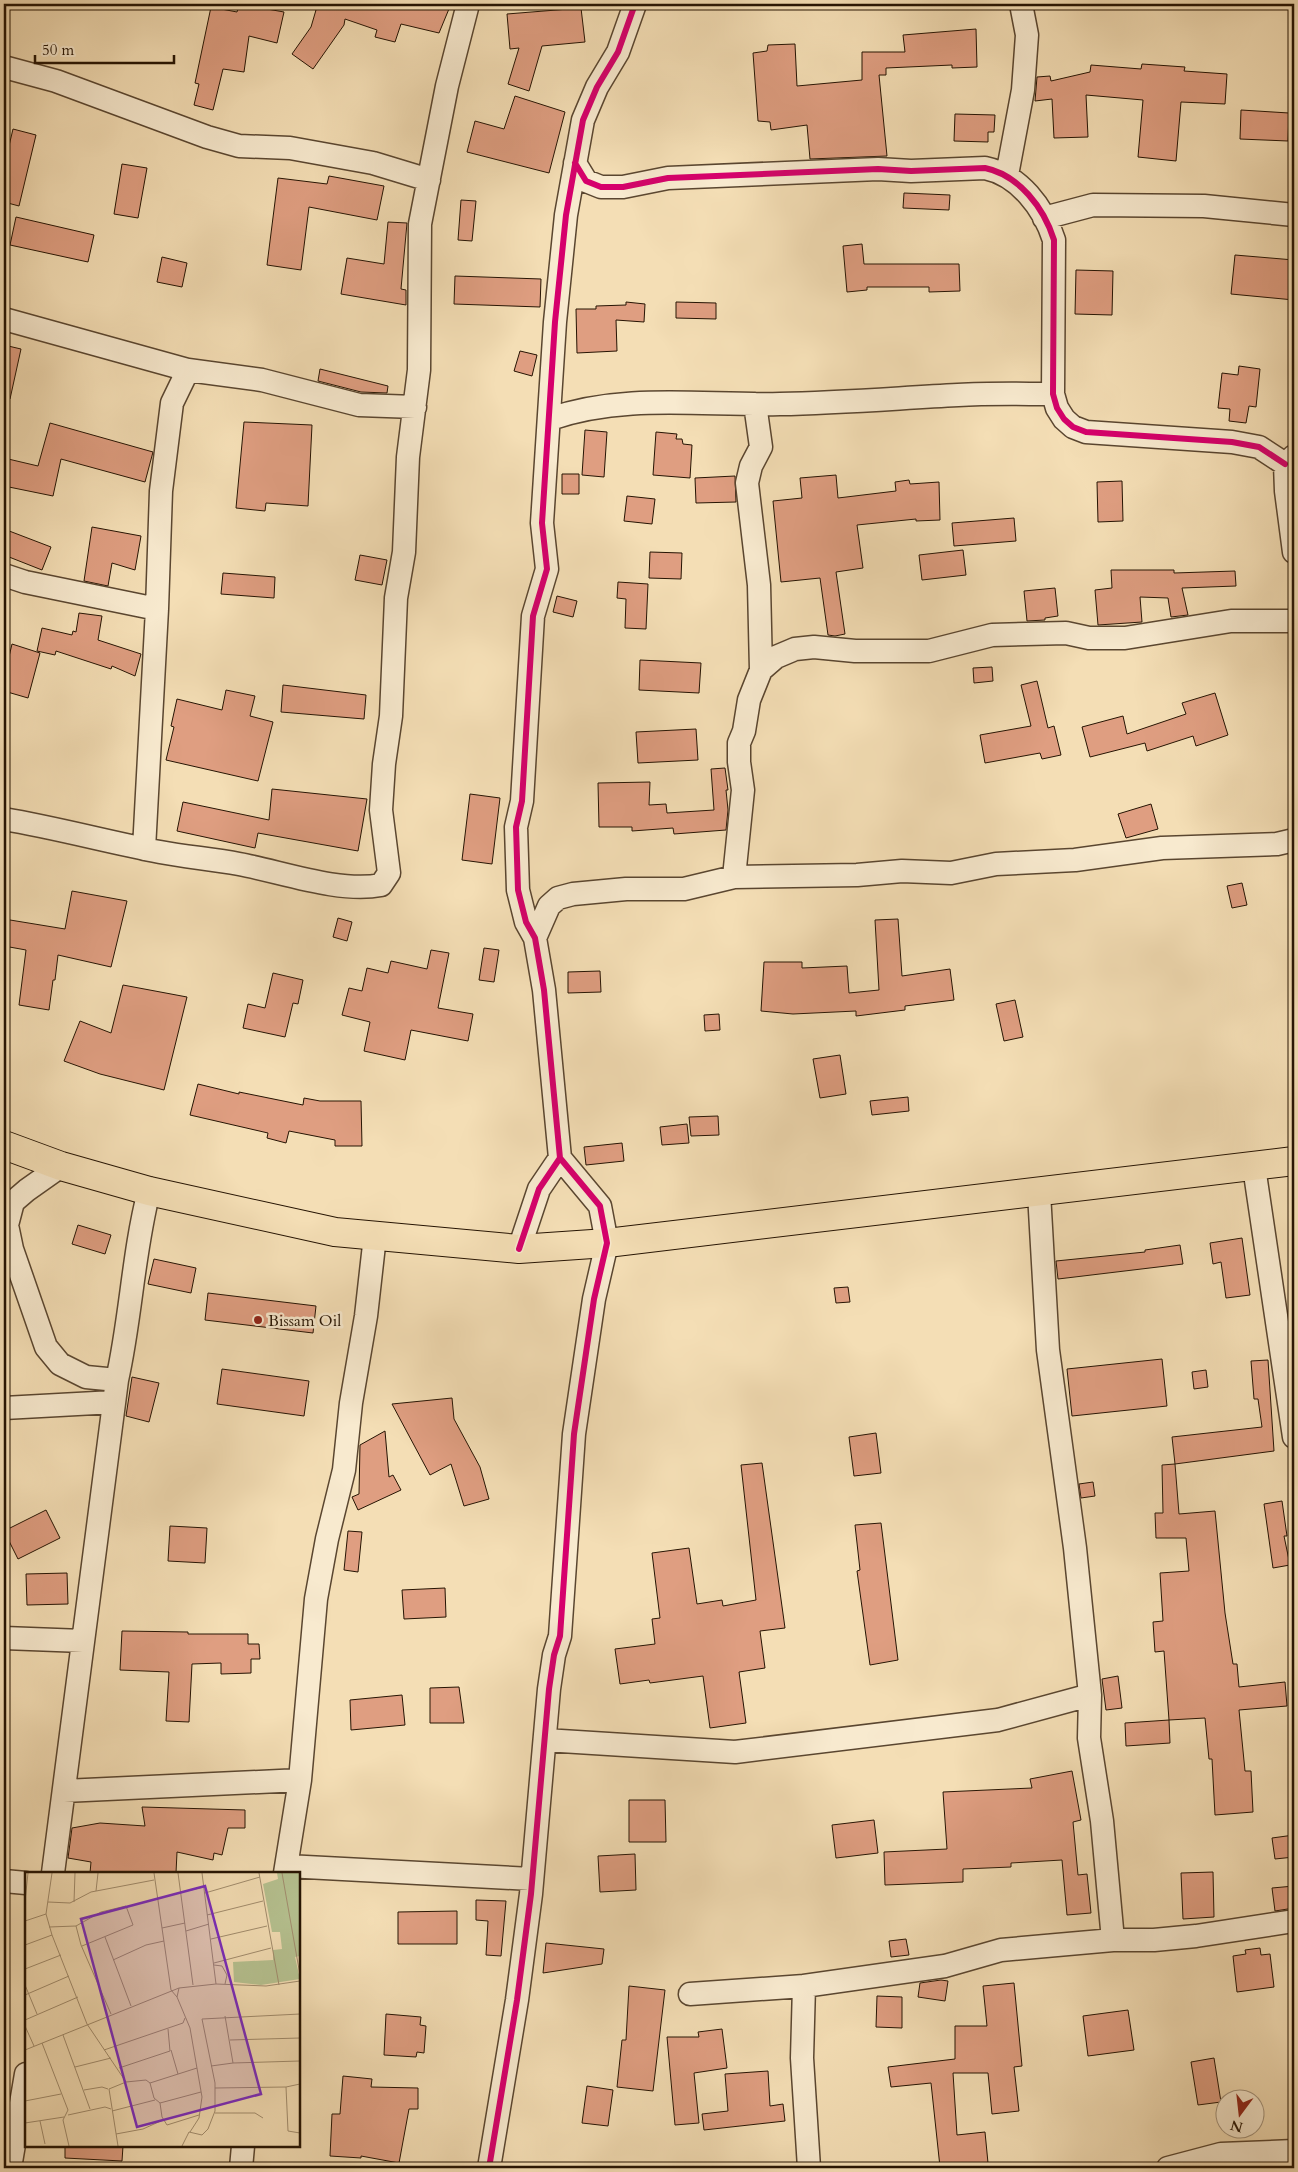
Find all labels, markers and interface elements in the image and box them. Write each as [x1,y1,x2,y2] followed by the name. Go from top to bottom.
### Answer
[35,32,174,64] scale bar
[42,40,74,60] text: 50 m
[268,1310,341,1332] place label: Bissam Oil
[252,1314,264,1326] marker: Bissam Oil
[25,1872,300,2147] inset map
[1216,2090,1266,2140] north arrow
[1228,2115,1245,2137] text: N

